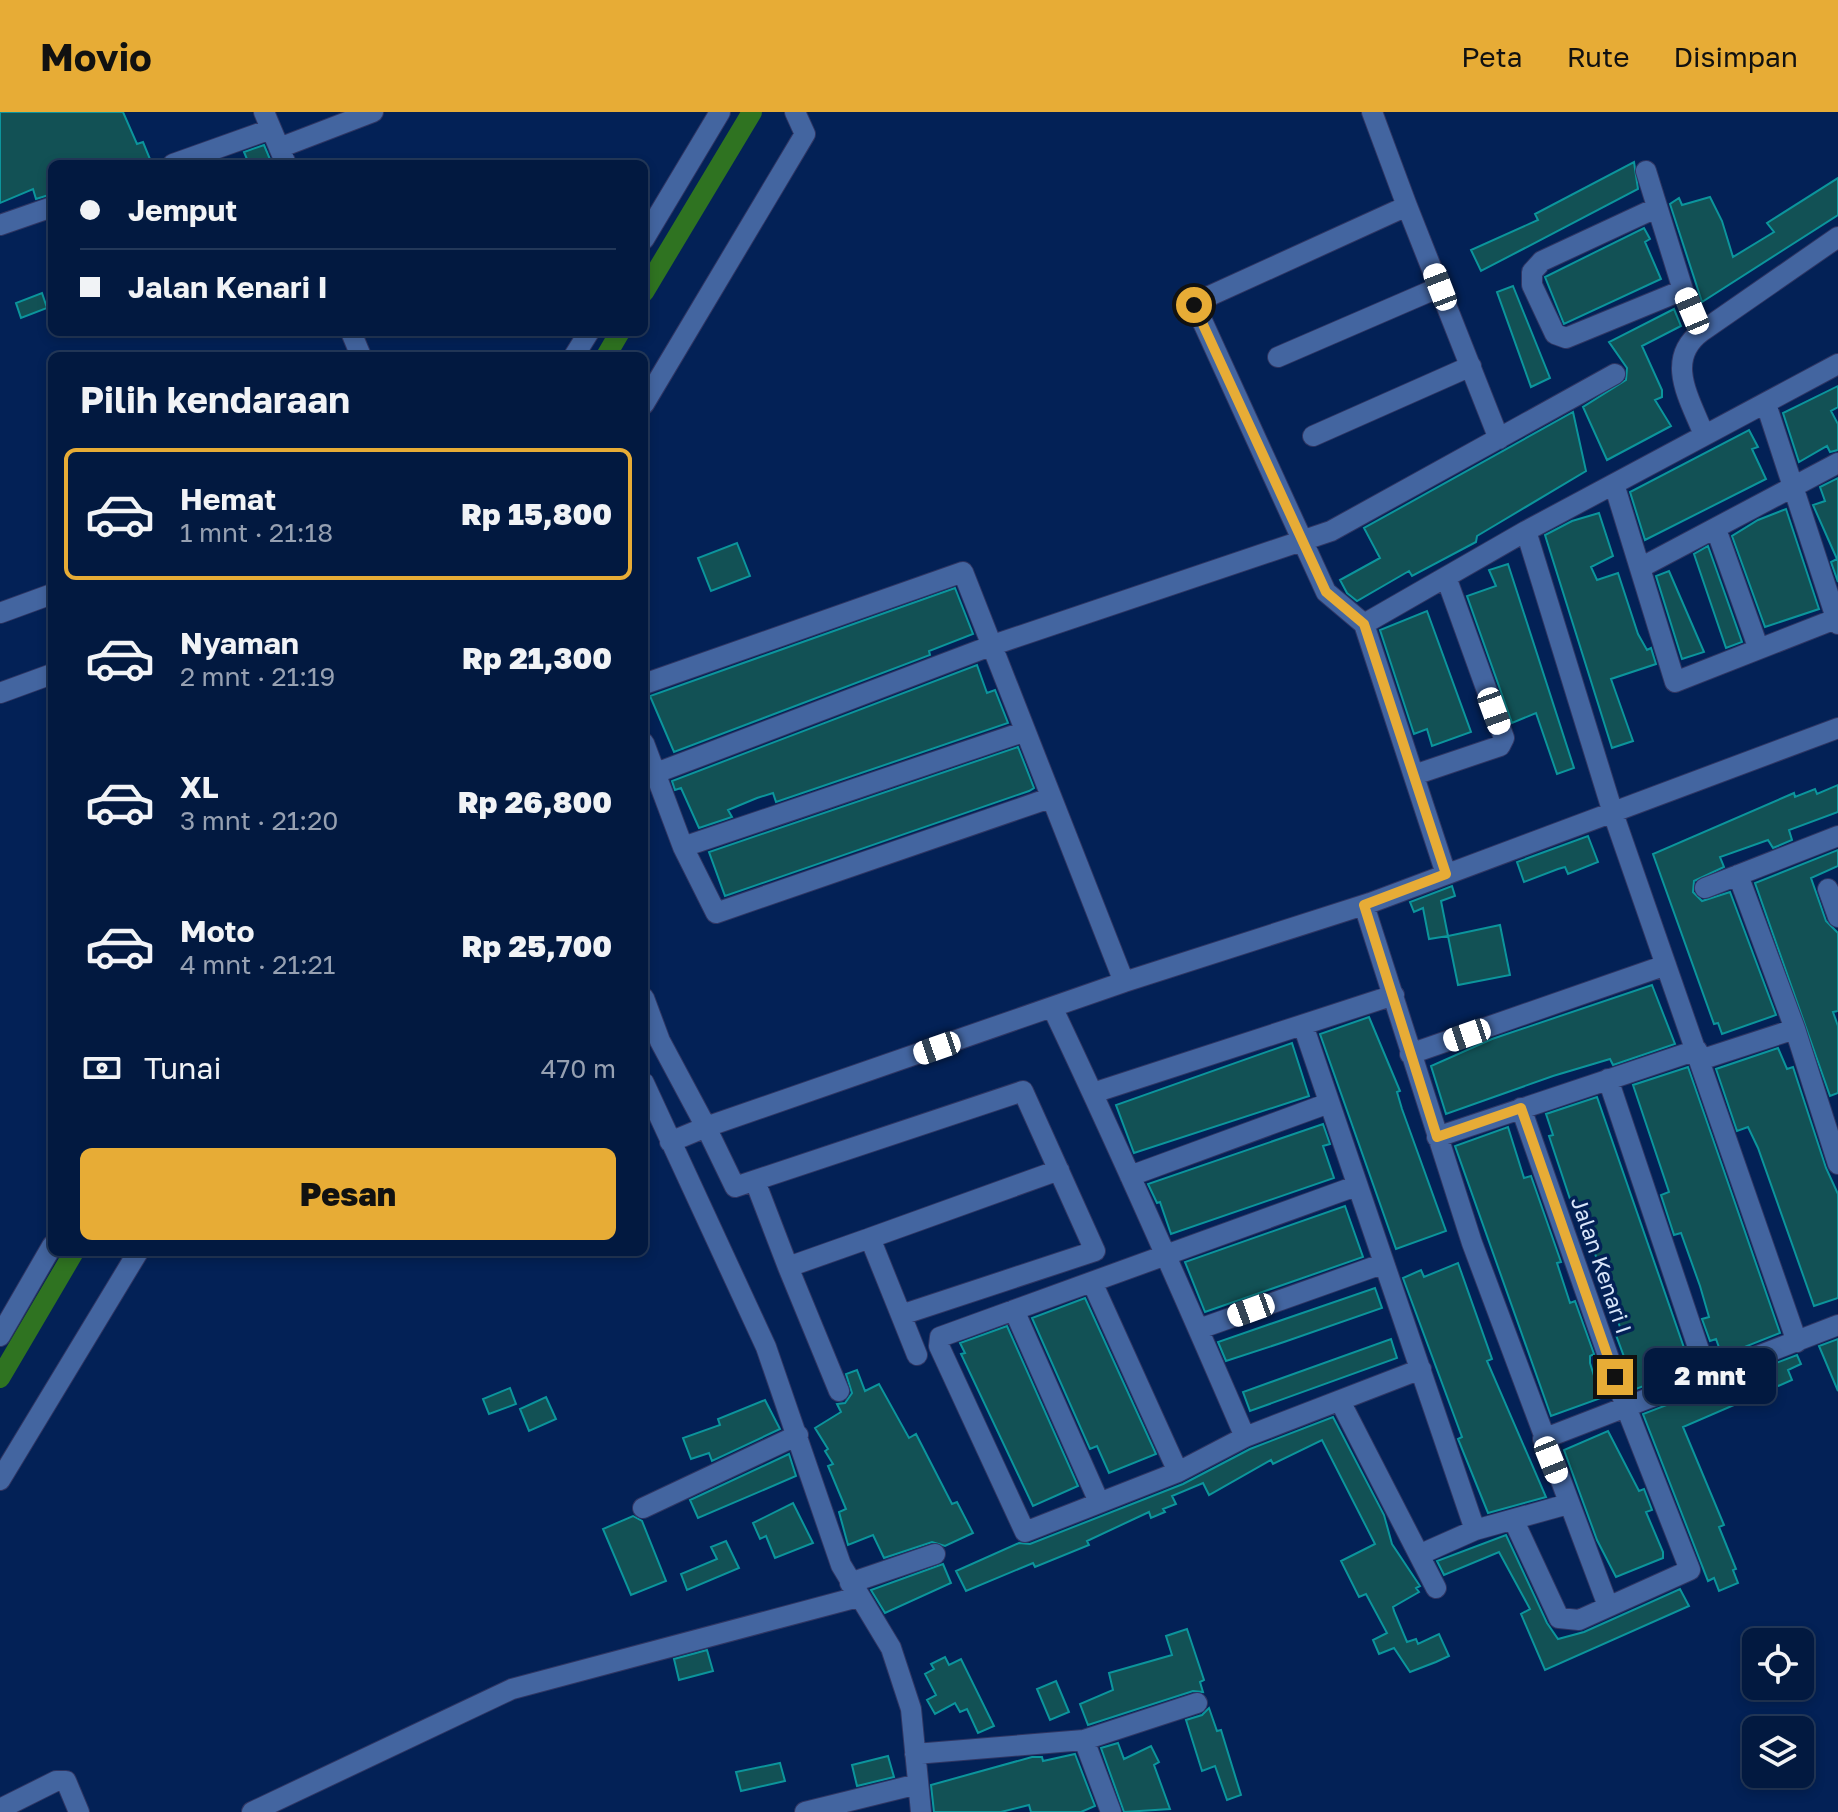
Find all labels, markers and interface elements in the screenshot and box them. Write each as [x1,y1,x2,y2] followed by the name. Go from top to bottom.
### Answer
[40,34,152,79] text: Movio
[1461,40,1523,73] text: Peta
[1567,40,1630,73] text: Rute
[1674,40,1798,73] text: Disimpan
[128,192,237,228] text: Jemput
[1420,260,1460,314] car
[128,269,328,305] text: Jalan Kenari I
[1672,284,1712,338] car
[1176,287,1212,323] route start
[80,378,350,421] text: Pilih kendaraan
[84,478,156,550] icon: car
[180,481,276,517] text: Hemat
[461,496,612,532] text: Rp 15,800
[180,517,333,548] text: 1 mnt · 21:18
[84,622,156,694] icon: car
[180,625,299,661] text: Nyaman
[462,640,612,676] text: Rp 21,300
[180,661,335,692] text: 2 mnt · 21:19
[1475,684,1513,738] car
[84,766,156,838] icon: car
[180,769,219,805] text: XL
[458,784,612,820] text: Rp 26,800
[180,805,338,836] text: 3 mnt · 21:20
[84,910,156,982] icon: car
[180,913,255,949] text: Moto
[461,928,612,964] text: Rp 25,700
[180,949,335,980] text: 4 mnt · 21:21
[1440,1016,1494,1054] car
[910,1029,964,1067] car
[80,1046,124,1090] icon: cash
[144,1050,222,1086] text: Tunai
[541,1053,616,1084] text: 470 m
[80,1148,616,1240] button: Pesan
[1566,1193,1638,1337] street label: Jalan Kenari I
[1224,1291,1278,1329] car
[1643,1349,1775,1405] callout: 2 mnt
[1597,1359,1633,1395] route end
[1674,1360,1746,1391] text: 2 mnt
[1531,1433,1571,1487] car
[1742,1628,1814,1788] map controls
[1742,1628,1814,1700] button: locate
[1742,1716,1814,1788] button: layers

